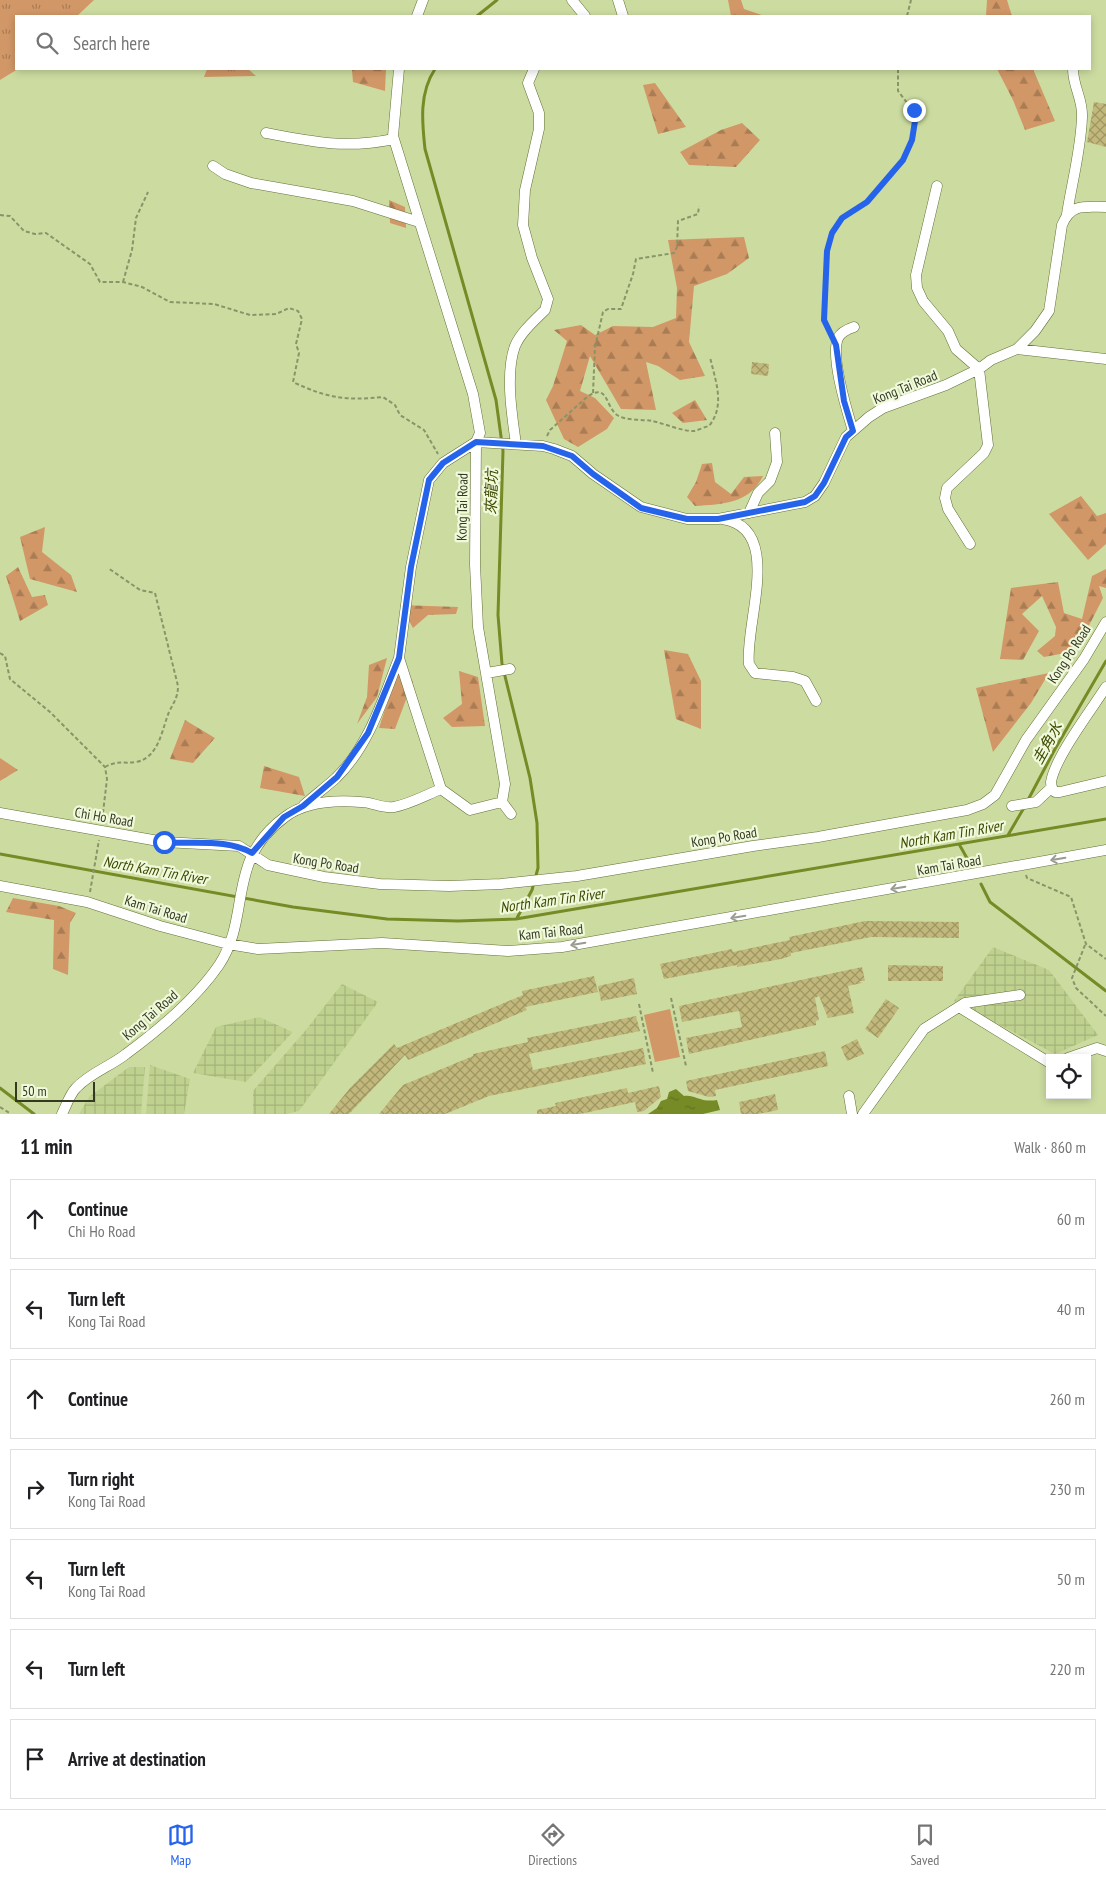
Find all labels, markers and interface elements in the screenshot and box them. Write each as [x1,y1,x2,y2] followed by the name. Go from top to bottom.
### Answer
[15,15,1091,70] search box
[33,29,61,57] icon: search
[73,31,150,55] text: Search here
[903,99,926,122] route end
[870,366,940,408] street label: Kong Tai Road
[481,467,501,515] water label: 來龍坑
[452,473,472,541] street label: Kong Tai Road
[1043,621,1095,687] street label: Kong Po Road
[1028,718,1067,767] water label: 圭角水
[73,803,135,831] street label: Chi Ho Road
[898,815,1006,852] water label: North Kam Tin River
[690,823,758,851] street label: Kong Po Road
[153,831,176,854] route start
[292,849,360,877] street label: Kong Po Road
[916,851,982,879] street label: Kam Tai Road
[102,852,210,889] water label: North Kam Tin River
[1050,855,1066,864] one-way arrow
[499,883,607,917] water label: North Kam Tin River
[891,883,907,893] one-way arrow
[123,891,189,927] street label: Kam Tai Road
[731,912,747,922] one-way arrow
[518,920,584,944] street label: Kam Tai Road
[570,940,586,950] one-way arrow
[119,986,181,1044] street label: Kong Tai Road
[1046,1054,1091,1099] map controls
[1046,1054,1091,1099] button: locate
[15,1079,95,1102] scale bar
[22,1082,47,1100] text: 50 m
[20,1133,72,1160] text: 11 min
[1014,1137,1086,1157] text: Walk · 860 m
[68,1197,128,1221] text: Continue
[21,1205,49,1233] icon: ahead
[1057,1209,1085,1229] text: 60 m
[68,1221,135,1241] text: Chi Ho Road
[68,1287,125,1311] text: Turn left
[21,1295,49,1323] icon: left
[1057,1299,1085,1319] text: 40 m
[68,1311,145,1331] text: Kong Tai Road
[21,1385,49,1413] icon: ahead
[68,1387,128,1411] text: Continue
[1050,1389,1085,1409] text: 260 m
[68,1467,134,1491] text: Turn right
[21,1475,49,1503] icon: right
[1050,1479,1085,1499] text: 230 m
[68,1491,145,1511] text: Kong Tai Road
[68,1557,125,1581] text: Turn left
[21,1565,49,1593] icon: left
[1057,1569,1085,1589] text: 50 m
[68,1581,145,1601] text: Kong Tai Road
[21,1655,49,1683] icon: left
[68,1657,125,1681] text: Turn left
[1050,1659,1085,1679] text: 220 m
[21,1745,49,1773] icon: arrive
[68,1747,206,1771] text: Arrive at destination
[167,1821,195,1869] tab: Map
[528,1821,577,1869] tab: Directions
[910,1821,939,1869] tab: Saved

